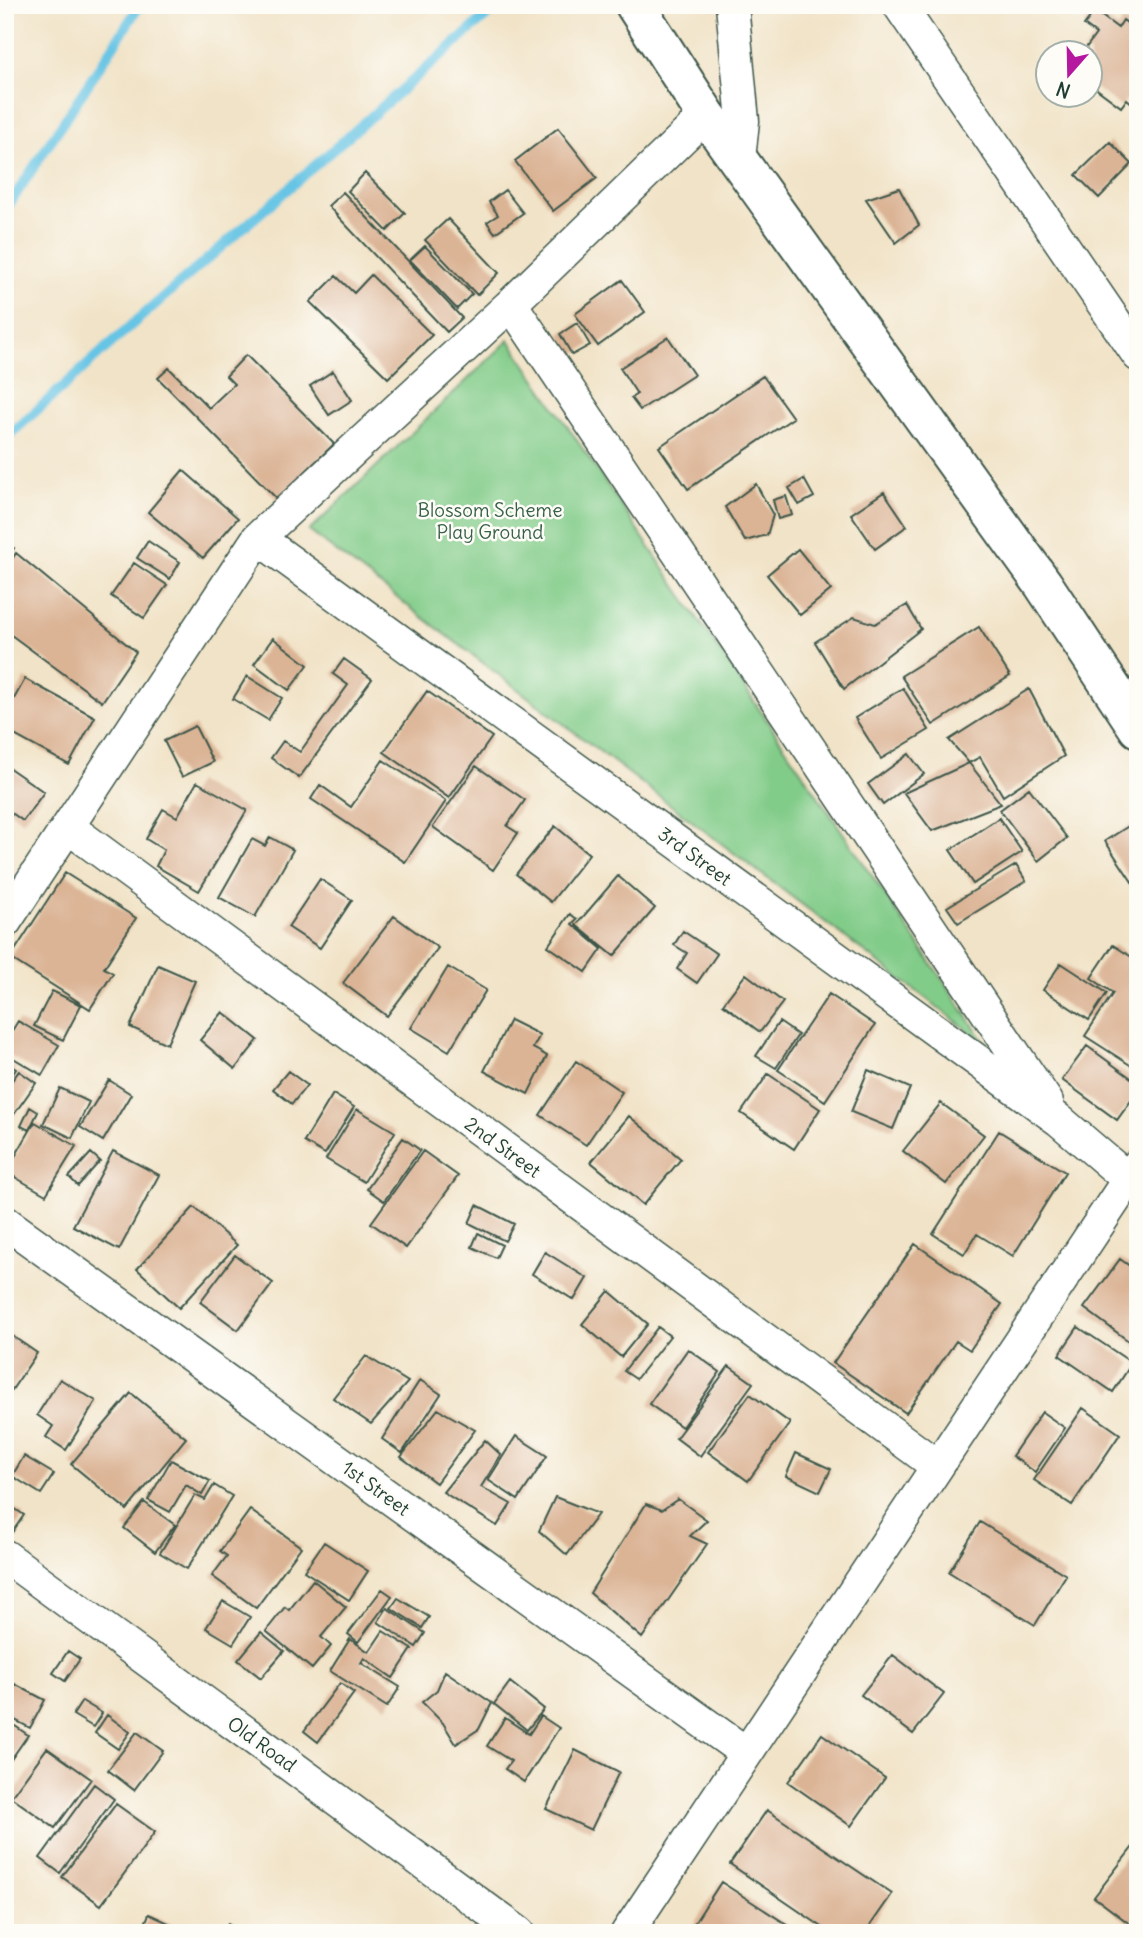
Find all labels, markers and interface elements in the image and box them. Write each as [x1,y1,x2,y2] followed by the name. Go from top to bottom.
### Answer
[1034,38,1104,108] north arrow
[1053,76,1073,103] text: N
[418,498,562,544] park label: Blossom Scheme Play Ground
[654,821,736,891] street label: 3rd Street
[460,1111,546,1183] street label: 2nd Street
[337,1455,415,1521] street label: 1st Street
[223,1711,301,1777] street label: Old Road

